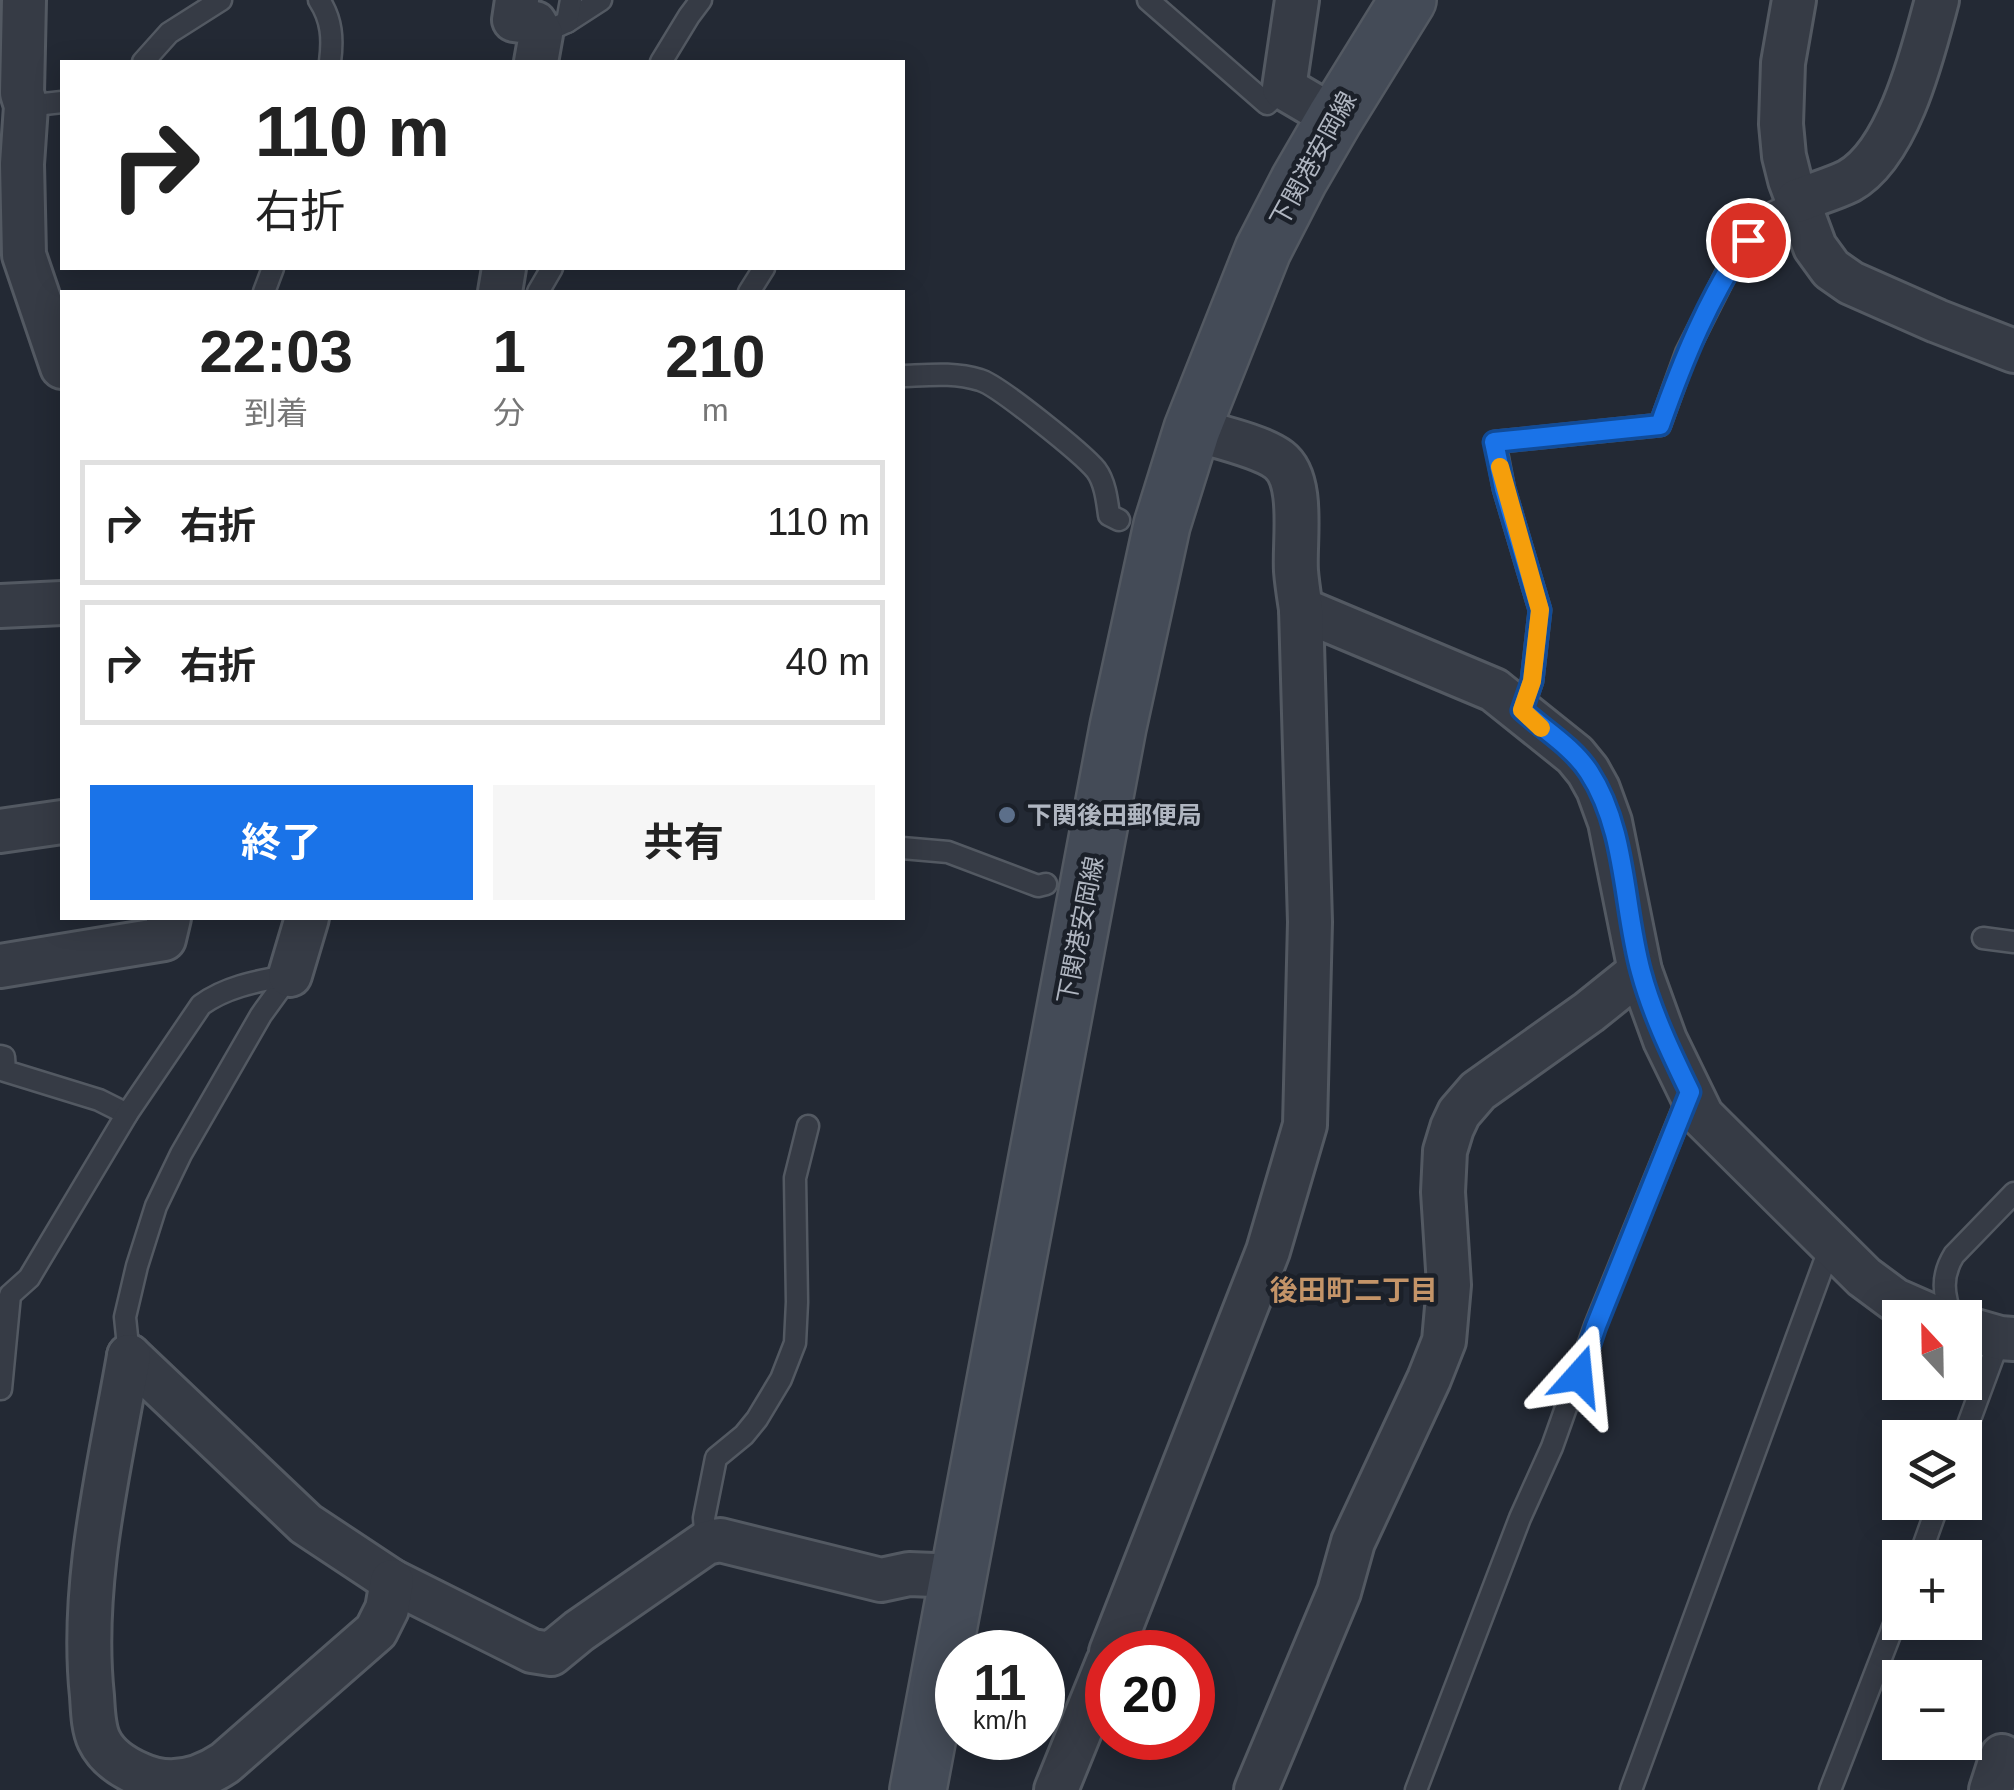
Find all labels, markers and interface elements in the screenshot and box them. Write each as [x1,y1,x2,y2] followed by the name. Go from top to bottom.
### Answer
[1264,87,1362,231] street label: 下関港安岡線
[255,93,450,171] text: 110 m
[90,100,220,230] icon: right
[255,186,345,237] text: 右折
[1706,198,1791,283] pin
[1721,213,1776,268] icon: arrive
[200,318,353,385] text: 22:03
[492,318,526,385] text: 1
[665,323,765,390] text: 210
[702,392,729,428] text: m
[244,395,308,431] text: 到着
[493,395,525,431] text: 分
[95,495,150,550] icon: right
[767,501,870,543] text: 110 m
[180,505,256,547] text: 右折
[95,635,150,690] icon: right
[786,641,870,683] text: 40 m
[180,645,256,687] text: 右折
[90,785,473,900] button: 終了
[493,785,875,900] button: 共有
[1027,801,1202,829] place label: 下関後田郵便局
[996,804,1018,826] marker: 下関後田郵便局
[1052,854,1108,1006] street label: 下関港安岡線
[1270,1275,1438,1306] district label: 後田町二丁目
[1882,1300,1982,1400] north arrow
[1882,1300,1982,1760] map controls
[1527,1324,1631,1428] position arrow
[1882,1420,1982,1520] button: layers
[1882,1540,1982,1640] button: +
[1085,1630,1215,1760] speed limit sign: 20
[974,1655,1026,1711] text: 11
[1882,1660,1982,1760] button: −
[973,1706,1027,1734] text: km/h

